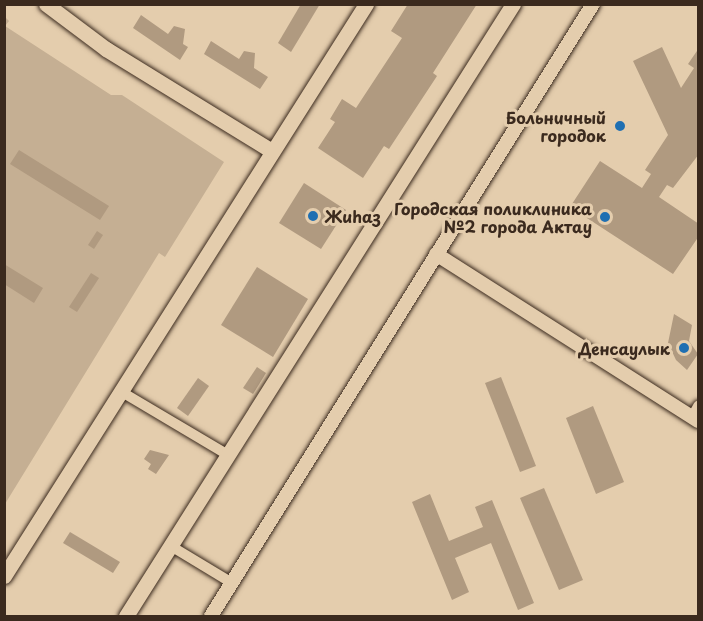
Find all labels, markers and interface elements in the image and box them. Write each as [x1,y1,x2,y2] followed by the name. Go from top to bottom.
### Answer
[506,107,606,145] place label: Больничный городок
[611,117,629,135] marker: Больничный городок
[394,198,592,236] place label: Городская поликлиника №2 города Актау
[325,206,381,226] place label: Жиhаз
[596,208,614,226] marker: Городская поликлиника №2 города Актау
[306,209,320,223] marker: Жиhаз
[578,338,670,358] place label: Денсаулык
[675,339,693,357] marker: Денсаулык

